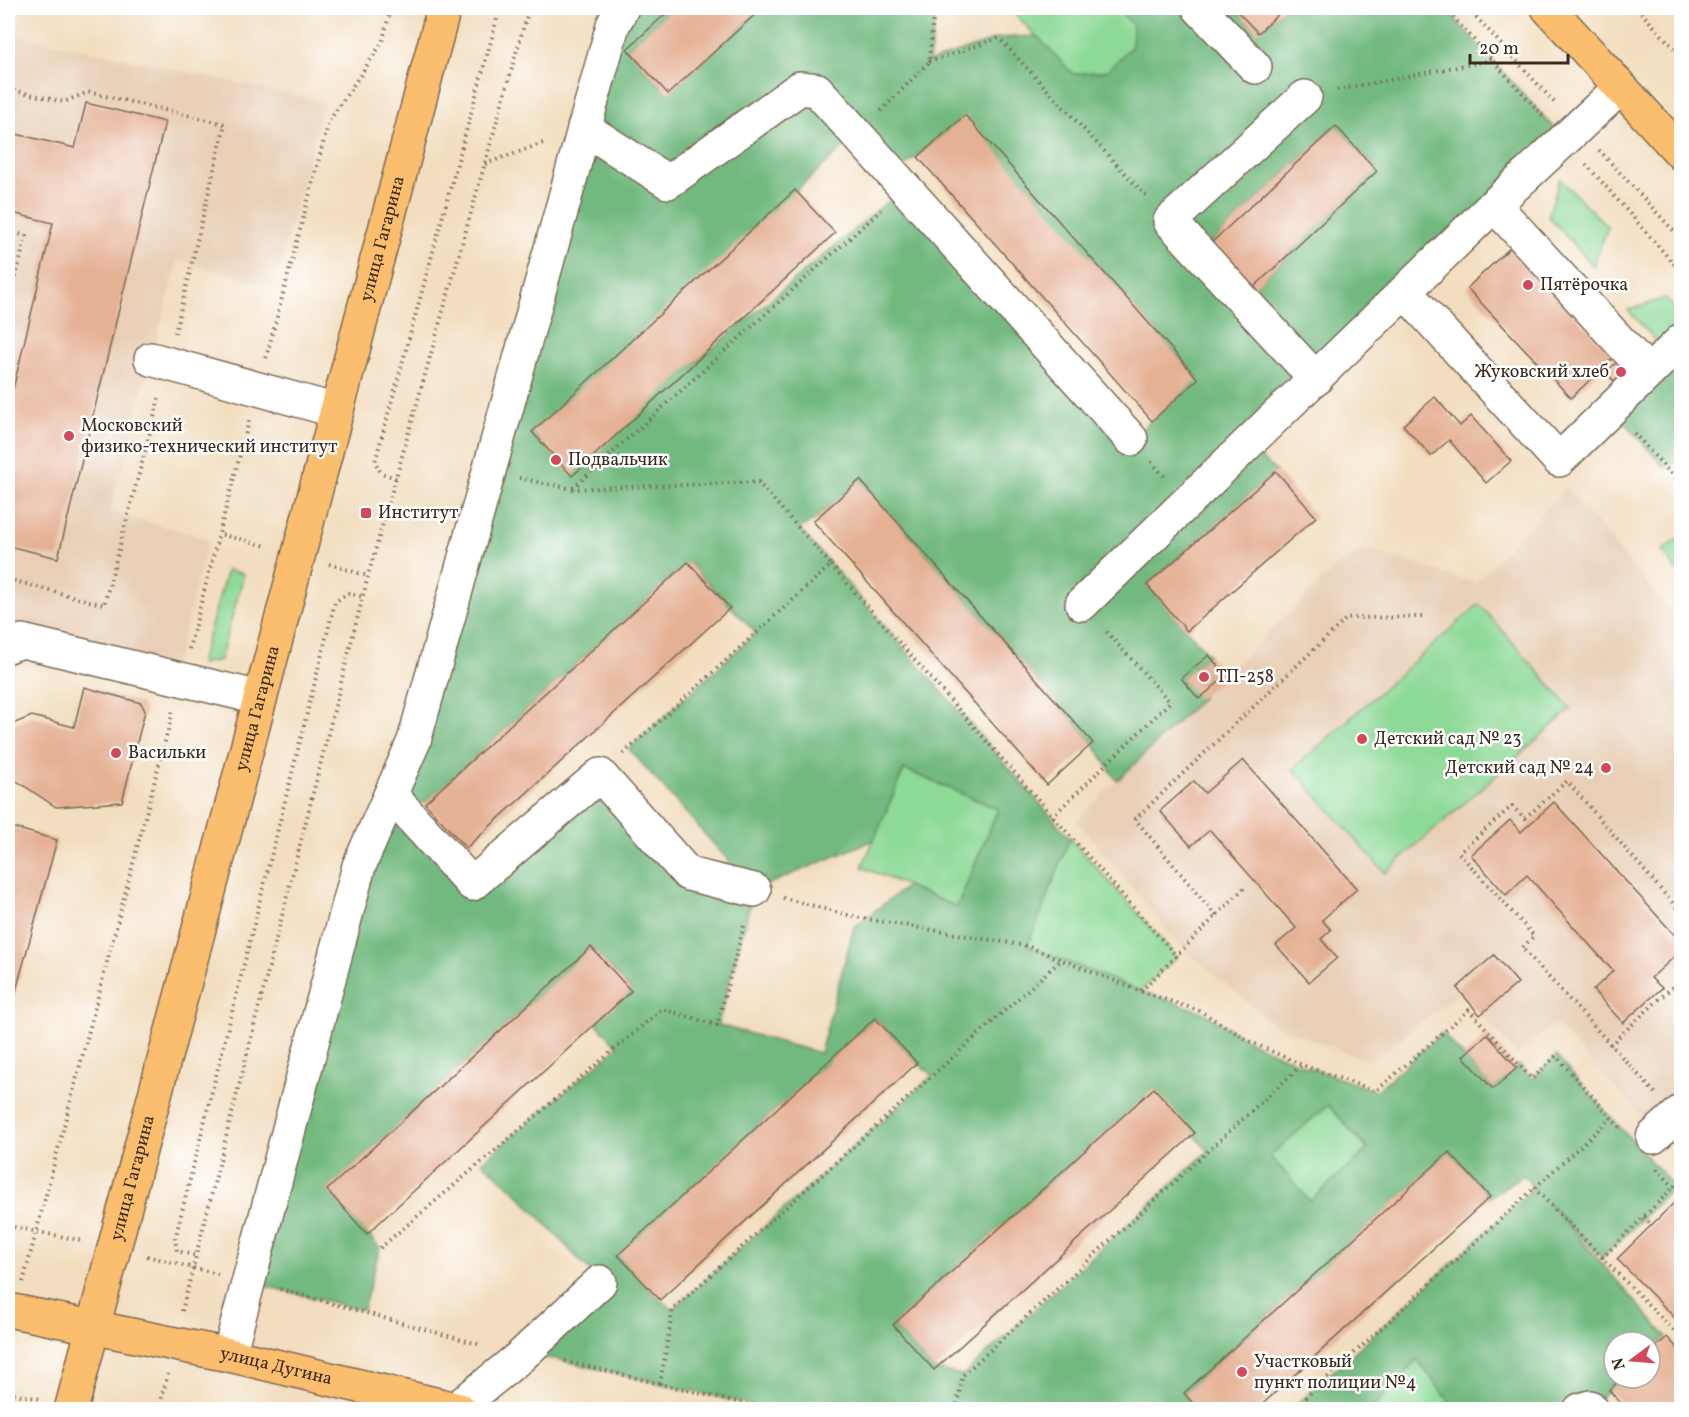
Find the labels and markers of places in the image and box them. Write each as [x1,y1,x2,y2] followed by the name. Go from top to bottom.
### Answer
[1540,273,1628,298] place label: Пятёрочка
[1521,278,1535,292] marker: Пятёрочка
[1475,360,1609,385] place label: Жуковский хлеб
[1614,365,1628,379] marker: Жуковский хлеб
[81,414,337,460] place label: Московский физико-технический институт
[62,429,76,443] marker: Московский физико-технический институт
[568,448,668,473] place label: Подвальчик
[549,453,563,467] marker: Подвальчик
[378,501,458,526] place label: Институт
[359,506,373,520] marker: Институт
[1216,665,1274,690] place label: ТП-258
[1197,670,1211,684] marker: ТП-258
[1374,727,1521,752] place label: Детский сад № 23
[1355,732,1369,746] marker: Детский сад № 23
[128,741,206,766] place label: Васильки
[109,746,123,760] marker: Васильки
[1445,756,1594,781] place label: Детский сад № 24
[1599,761,1613,775] marker: Детский сад № 24
[1254,1350,1417,1396] place label: Участковый пункт полиции №4
[1235,1365,1249,1379] marker: Участковый пункт полиции №4

